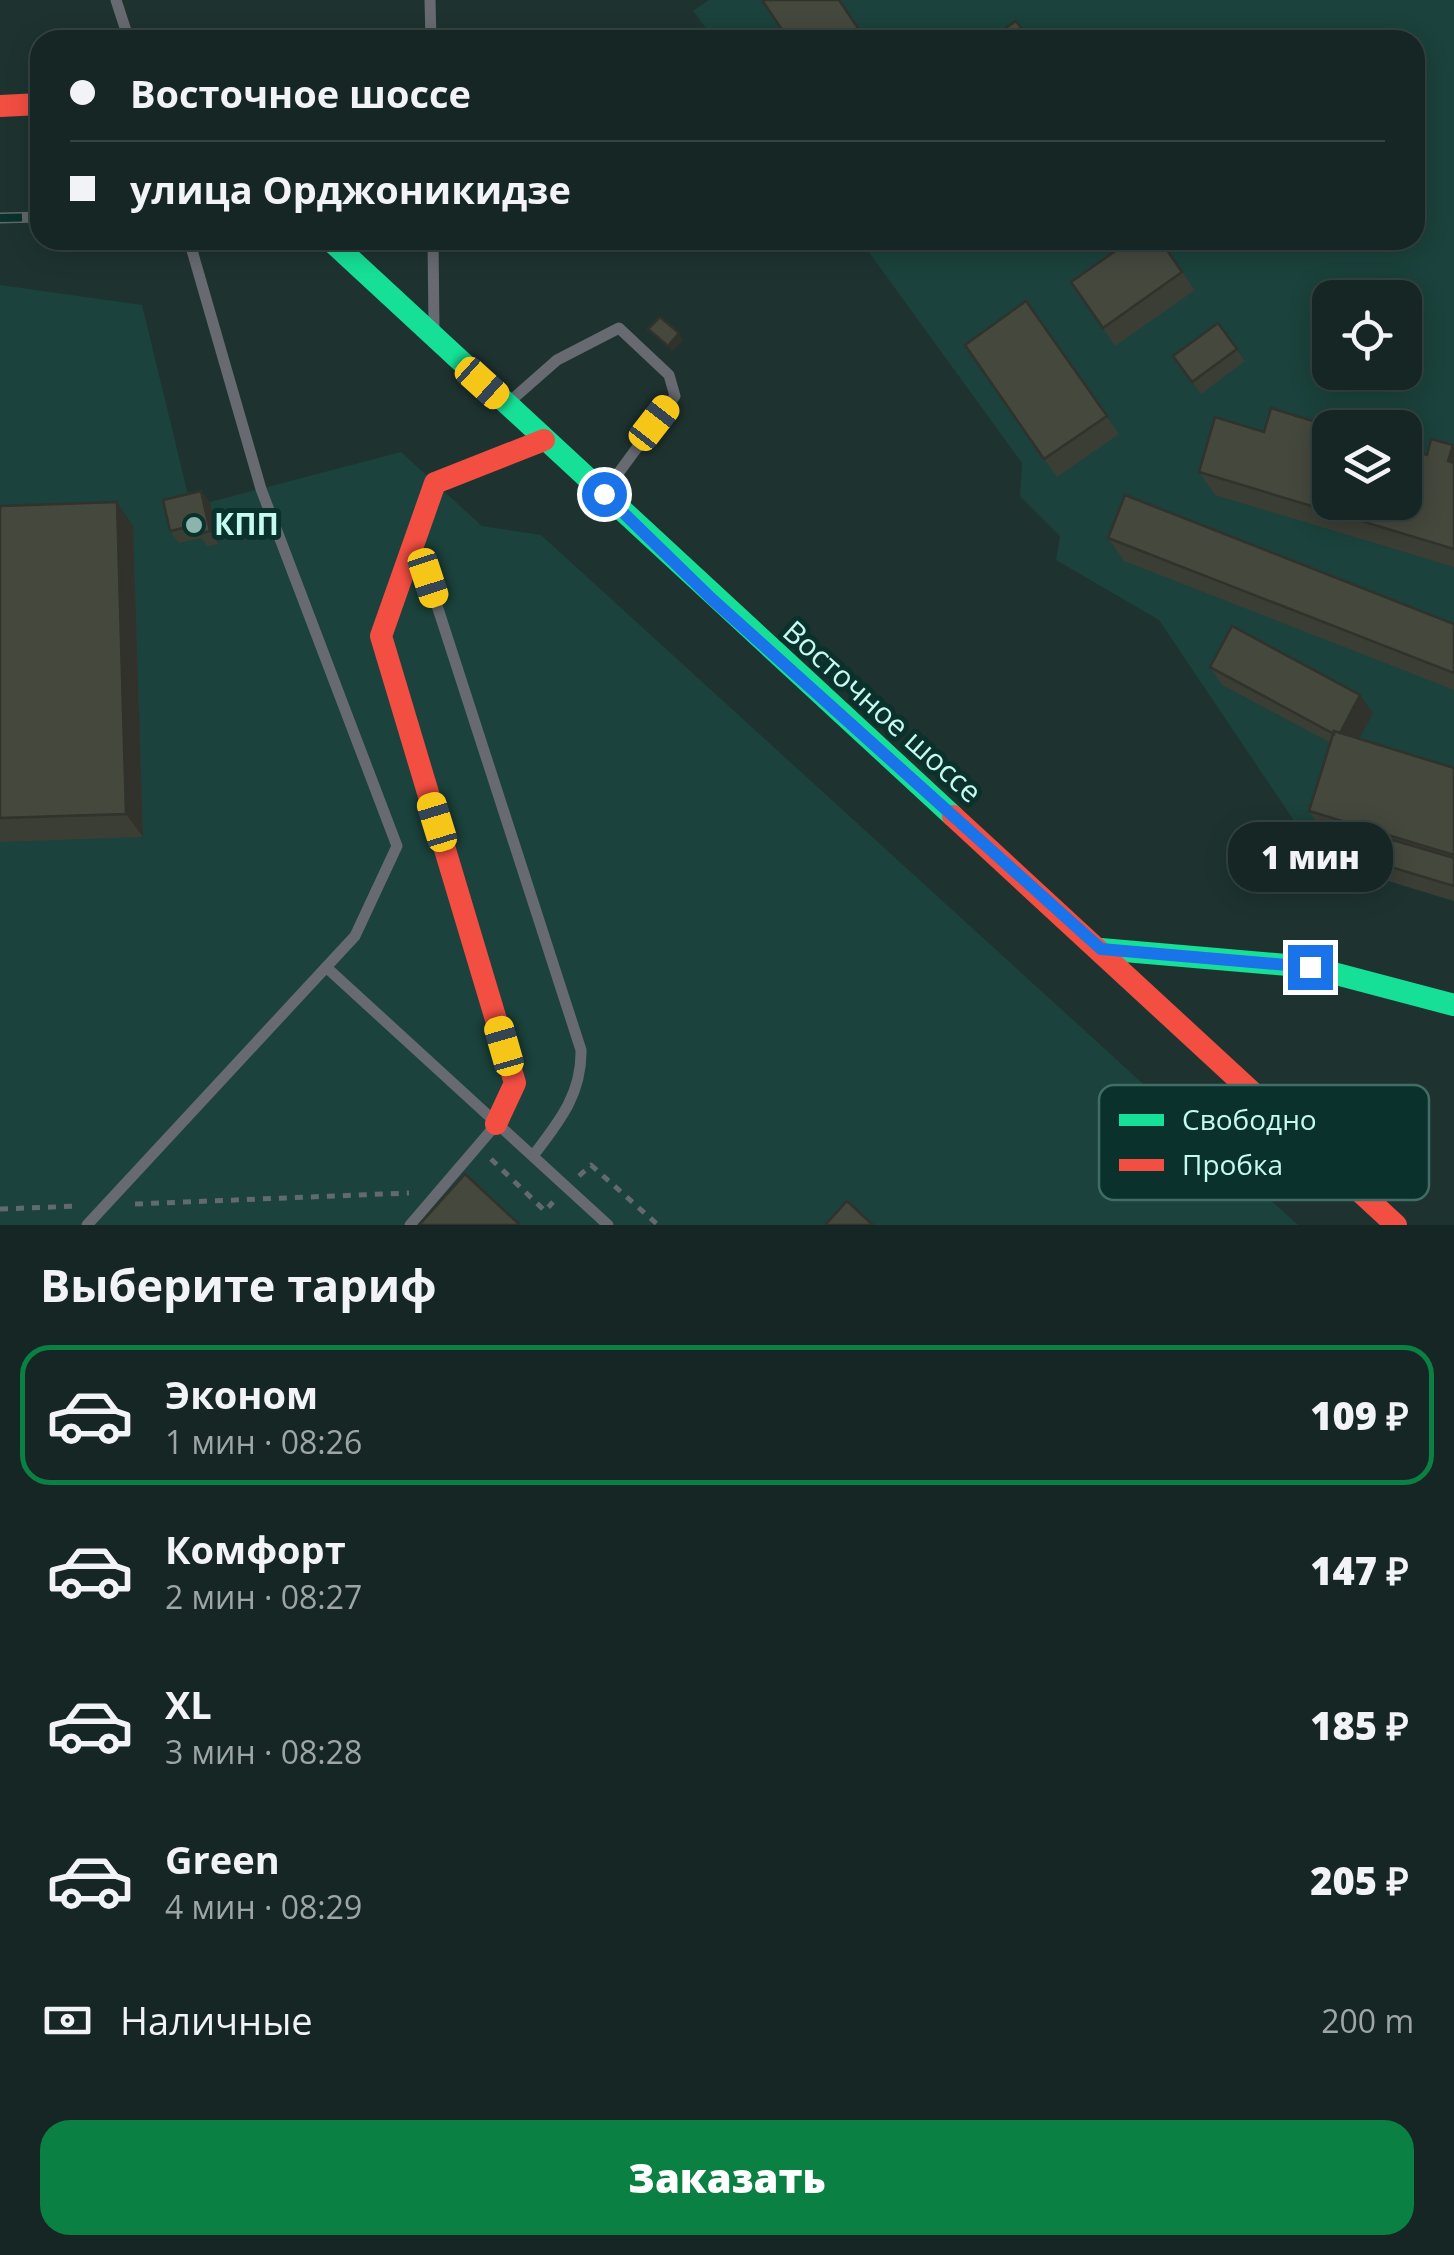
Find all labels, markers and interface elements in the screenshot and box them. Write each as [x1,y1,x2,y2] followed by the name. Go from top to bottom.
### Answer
[130,67,471,119] text: Восточное шоссе
[130,163,571,215] text: улица Орджоникидзе
[1312,280,1422,520] map controls
[1312,280,1422,390] button: locate
[450,352,514,414] car
[624,390,684,456] car
[1312,410,1422,520] button: layers
[582,472,627,517] route start
[214,503,279,544] place label: КПП
[183,514,205,536] marker: КПП
[404,545,452,611] car
[775,611,991,811] street label: Восточное шоссе
[414,789,460,855] car
[1228,822,1392,892] callout: 1 мин
[1261,835,1360,878] text: 1 мин
[1288,945,1333,990] route end
[481,1013,527,1079] car
[1099,1085,1429,1200] legend
[1182,1100,1317,1138] text: Свободно
[1182,1145,1283,1183] text: Пробка
[40,1254,437,1315] text: Выберите тариф
[165,1368,318,1420] text: Эконом
[45,1370,135,1460] icon: car
[1310,1389,1409,1441] text: 109 ₽
[165,1420,362,1463] text: 1 мин · 08:26
[165,1523,346,1575] text: Комфорт
[45,1525,135,1615] icon: car
[1310,1544,1409,1596] text: 147 ₽
[165,1575,362,1618] text: 2 мин · 08:27
[165,1678,212,1730] text: XL
[45,1680,135,1770] icon: car
[1310,1699,1409,1751] text: 185 ₽
[165,1730,362,1773] text: 3 мин · 08:28
[165,1833,280,1885] text: Green
[45,1835,135,1925] icon: car
[1310,1854,1409,1906] text: 205 ₽
[165,1885,362,1928] text: 4 мин · 08:29
[40,1993,95,2048] icon: cash
[120,1994,313,2046] text: Наличные
[1321,1999,1414,2042] text: 200 m
[40,2120,1414,2235] button: Заказать

